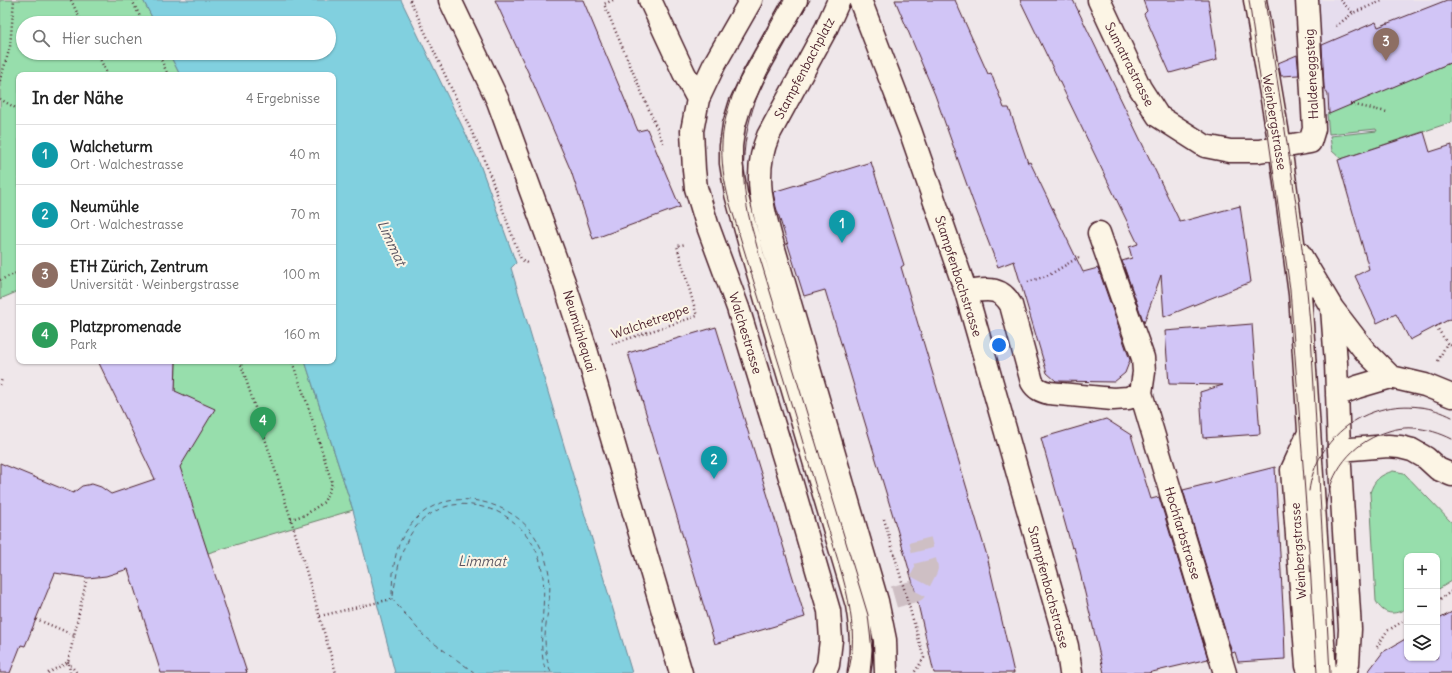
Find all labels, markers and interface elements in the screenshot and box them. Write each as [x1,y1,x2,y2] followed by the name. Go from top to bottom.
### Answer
[770,14,838,122] street label: Stampfenbachplatz
[16,16,336,60] search box
[1101,19,1158,109] street label: Sumatrastrasse
[30,27,52,49] icon: search
[1301,28,1322,120] street label: Haldeneggsteig
[1373,28,1399,61] pin: 3
[62,29,142,48] text: Hier suchen
[1259,73,1290,171] street label: Weinbergstrasse
[32,87,124,109] text: In der Nähe
[246,90,320,107] text: 4 Ergebnisse
[70,137,153,156] text: Walcheturm
[42,146,48,163] text: 1
[289,146,320,163] text: 40 m
[70,156,183,173] text: Ort · Walchestrasse
[70,197,139,216] text: Neumühle
[41,206,49,223] text: 2
[291,206,320,223] text: 70 m
[829,210,855,243] pin: 1
[931,213,986,339] street label: Stampfenbachstrasse
[70,216,183,233] text: Ort · Walchestrasse
[374,217,411,271] water label: Limmat
[70,257,208,276] text: ETH Zürich, Zentrum
[41,266,49,283] text: 3
[283,266,320,283] text: 100 m
[70,276,239,293] text: Universität · Weinbergstrasse
[559,288,600,374] street label: Neumühlequai
[725,290,766,376] street label: Walchestrasse
[609,300,691,343] street label: Walchetreppe
[70,317,181,336] text: Platzpromenade
[41,326,49,343] text: 4
[284,326,320,343] text: 160 m
[989,335,1009,355] your location
[70,336,97,353] text: Park
[250,407,276,440] pin: 4
[701,446,727,479] pin: 2
[1160,485,1205,582] street label: Hochfarbstrasse
[1287,502,1310,600] street label: Weinbergstrasse
[1024,524,1073,650] street label: Stampfenbachstrasse
[458,552,508,570] water label: Limmat
[1404,553,1440,661] map controls
[1404,553,1440,589] button: +
[1404,589,1440,625] button: −
[1404,625,1440,661] button: layers

